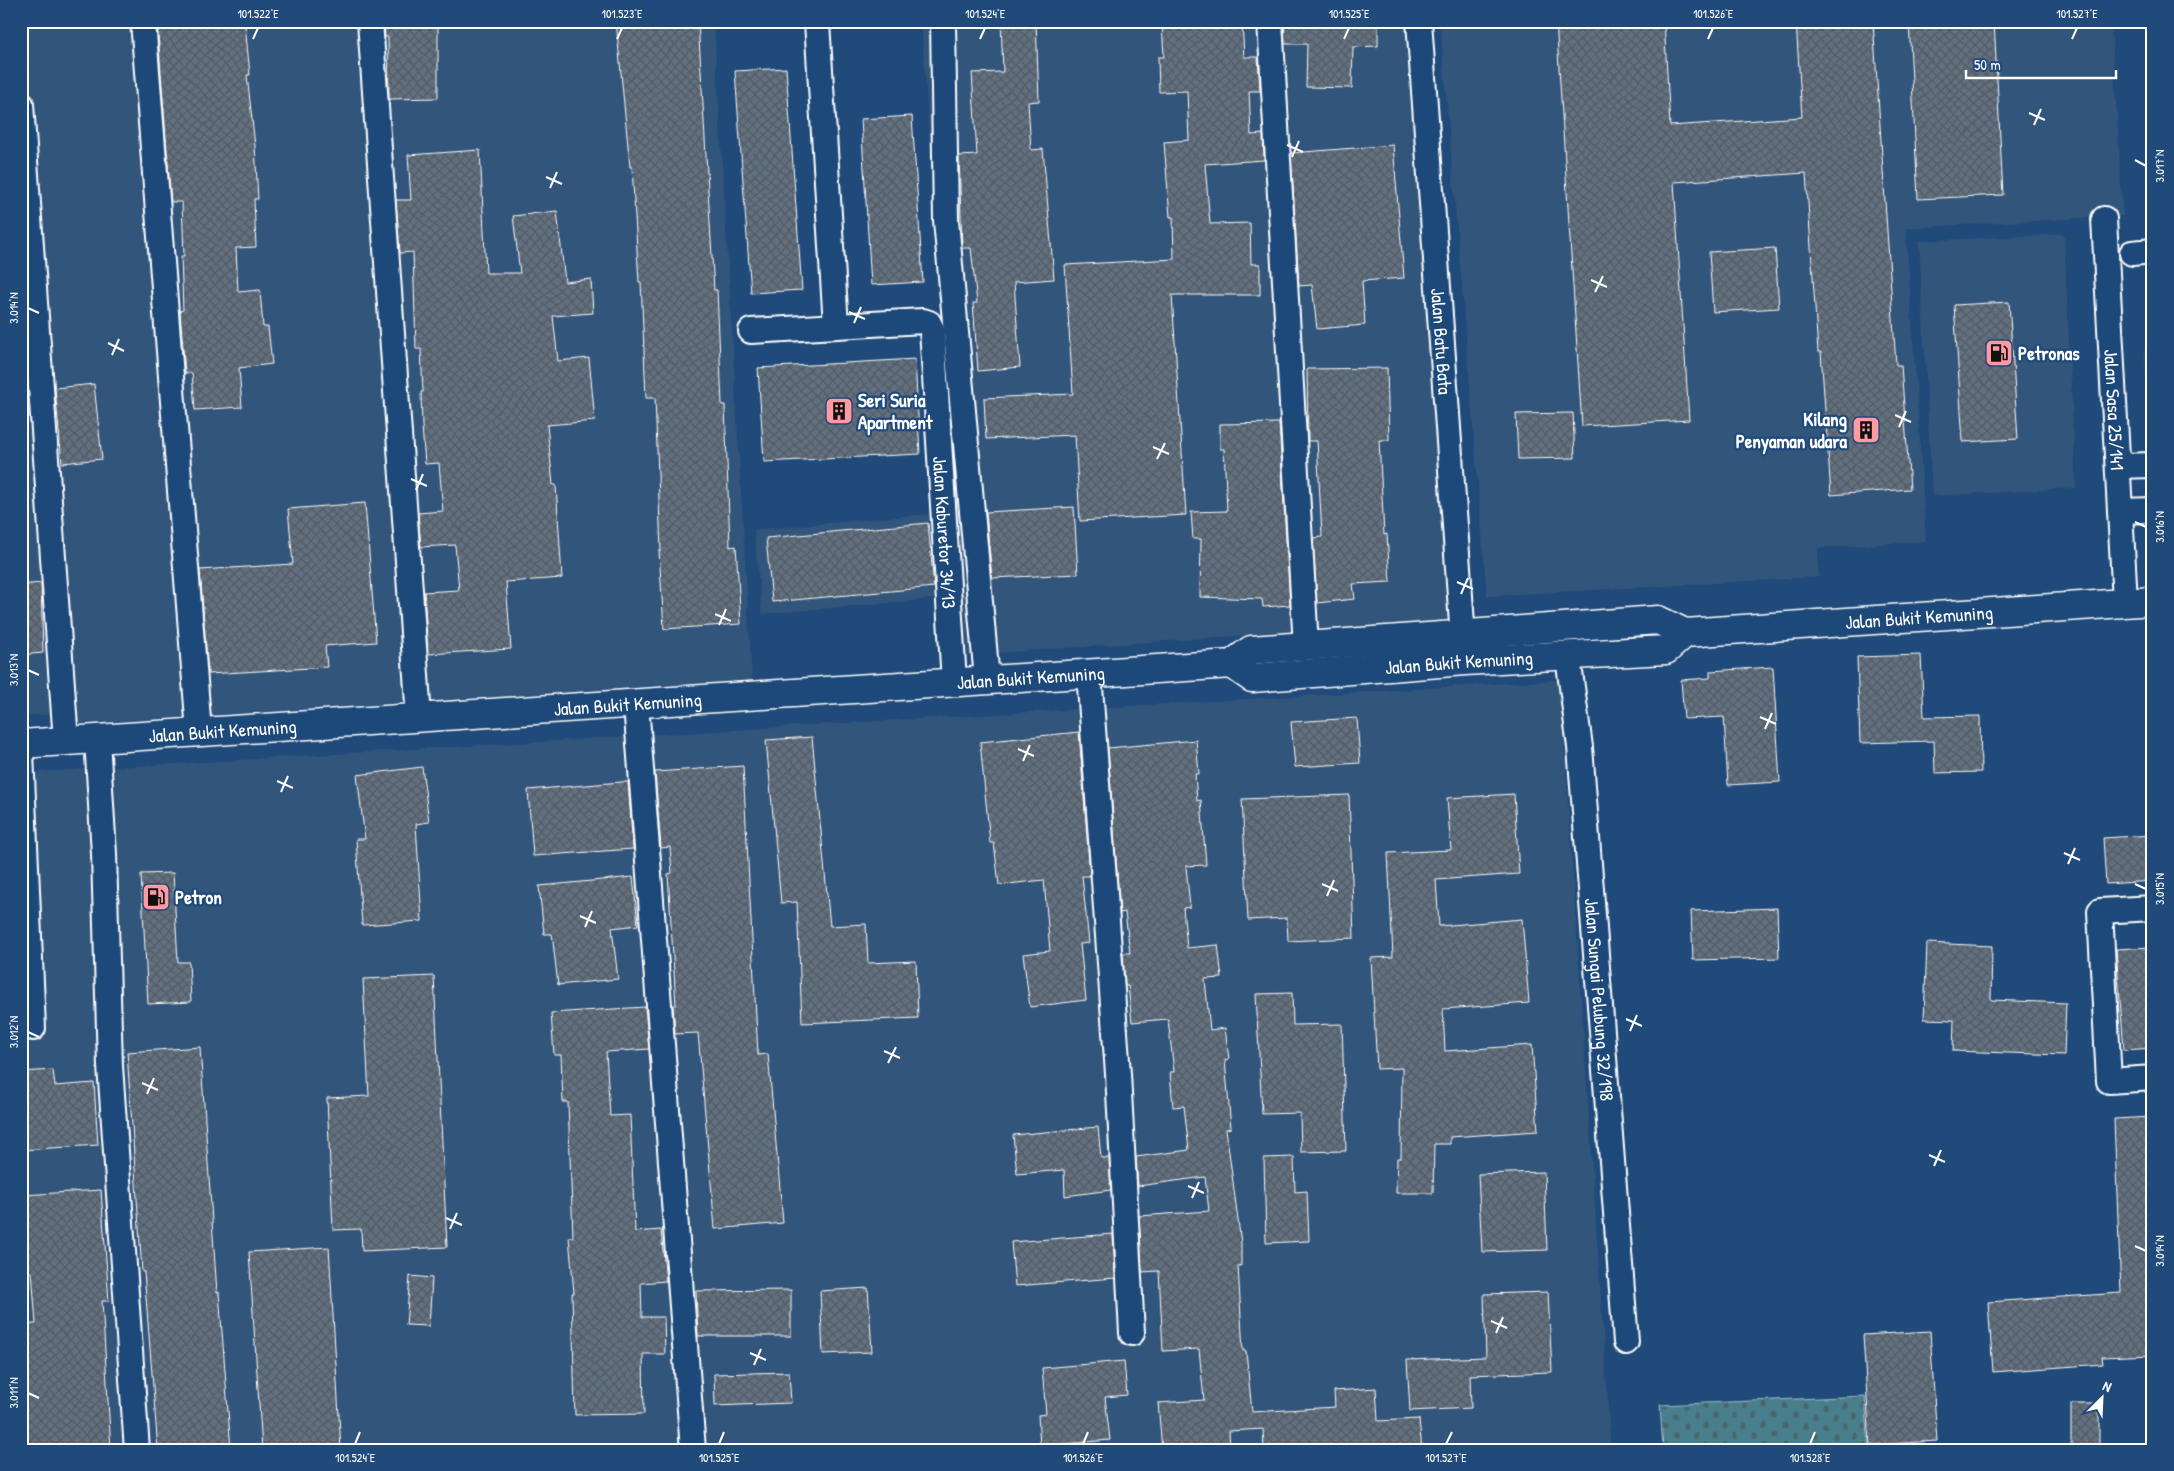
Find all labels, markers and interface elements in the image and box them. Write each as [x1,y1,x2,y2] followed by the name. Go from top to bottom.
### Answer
[237,5,279,22] text: 101.522°E
[602,5,643,22] text: 101.523°E
[965,5,1006,22] text: 101.524°E
[1329,5,1370,22] text: 101.525°E
[1693,5,1734,22] text: 101.526°E
[2056,5,2098,22] text: 101.527°E
[1966,48,2116,80] scale bar
[1974,54,2001,75] text: 50 m
[2151,150,2168,182] text: 3.017°N
[1425,287,1459,396] street label: Jalan Batu Bata
[5,292,22,324] text: 3.014°N
[1984,338,2014,368] fuel station icon: Petronas
[2018,340,2080,366] place label: Petronas
[2098,348,2131,471] street label: Jalan Sasa 25/141
[858,387,934,436] place label: Seri Suria Apartment
[824,396,854,426] building icon: Seri Suria Apartment
[1736,406,1848,455] place label: Kilang Penyaman udara
[1851,415,1881,445] building icon: Kilang Penyaman udara
[927,455,962,609] street label: Jalan Kaburetor 34/13
[2151,511,2168,543] text: 3.016°N
[1844,599,1994,635] street label: Jalan Bukit Kemuning
[1384,644,1534,680] street label: Jalan Bukit Kemuning
[5,654,22,686] text: 3.013°N
[956,659,1106,695] street label: Jalan Bukit Kemuning
[553,686,702,722] street label: Jalan Bukit Kemuning
[148,713,297,749] street label: Jalan Bukit Kemuning
[2151,873,2168,905] text: 3.015°N
[141,882,171,912] fuel station icon: Petron
[175,884,222,910] place label: Petron
[1579,897,1620,1102] street label: Jalan Sungai Pelubung 32/198
[5,1016,22,1048] text: 3.012°N
[2151,1235,2168,1267] text: 3.014°N
[2076,1374,2126,1424] north arrow
[2100,1375,2115,1396] text: N
[5,1377,22,1409] text: 3.011°N
[335,1449,376,1466] text: 101.524°E
[699,1449,740,1466] text: 101.525°E
[1063,1449,1104,1466] text: 101.526°E
[1425,1449,1467,1466] text: 101.527°E
[1790,1449,1831,1466] text: 101.528°E

